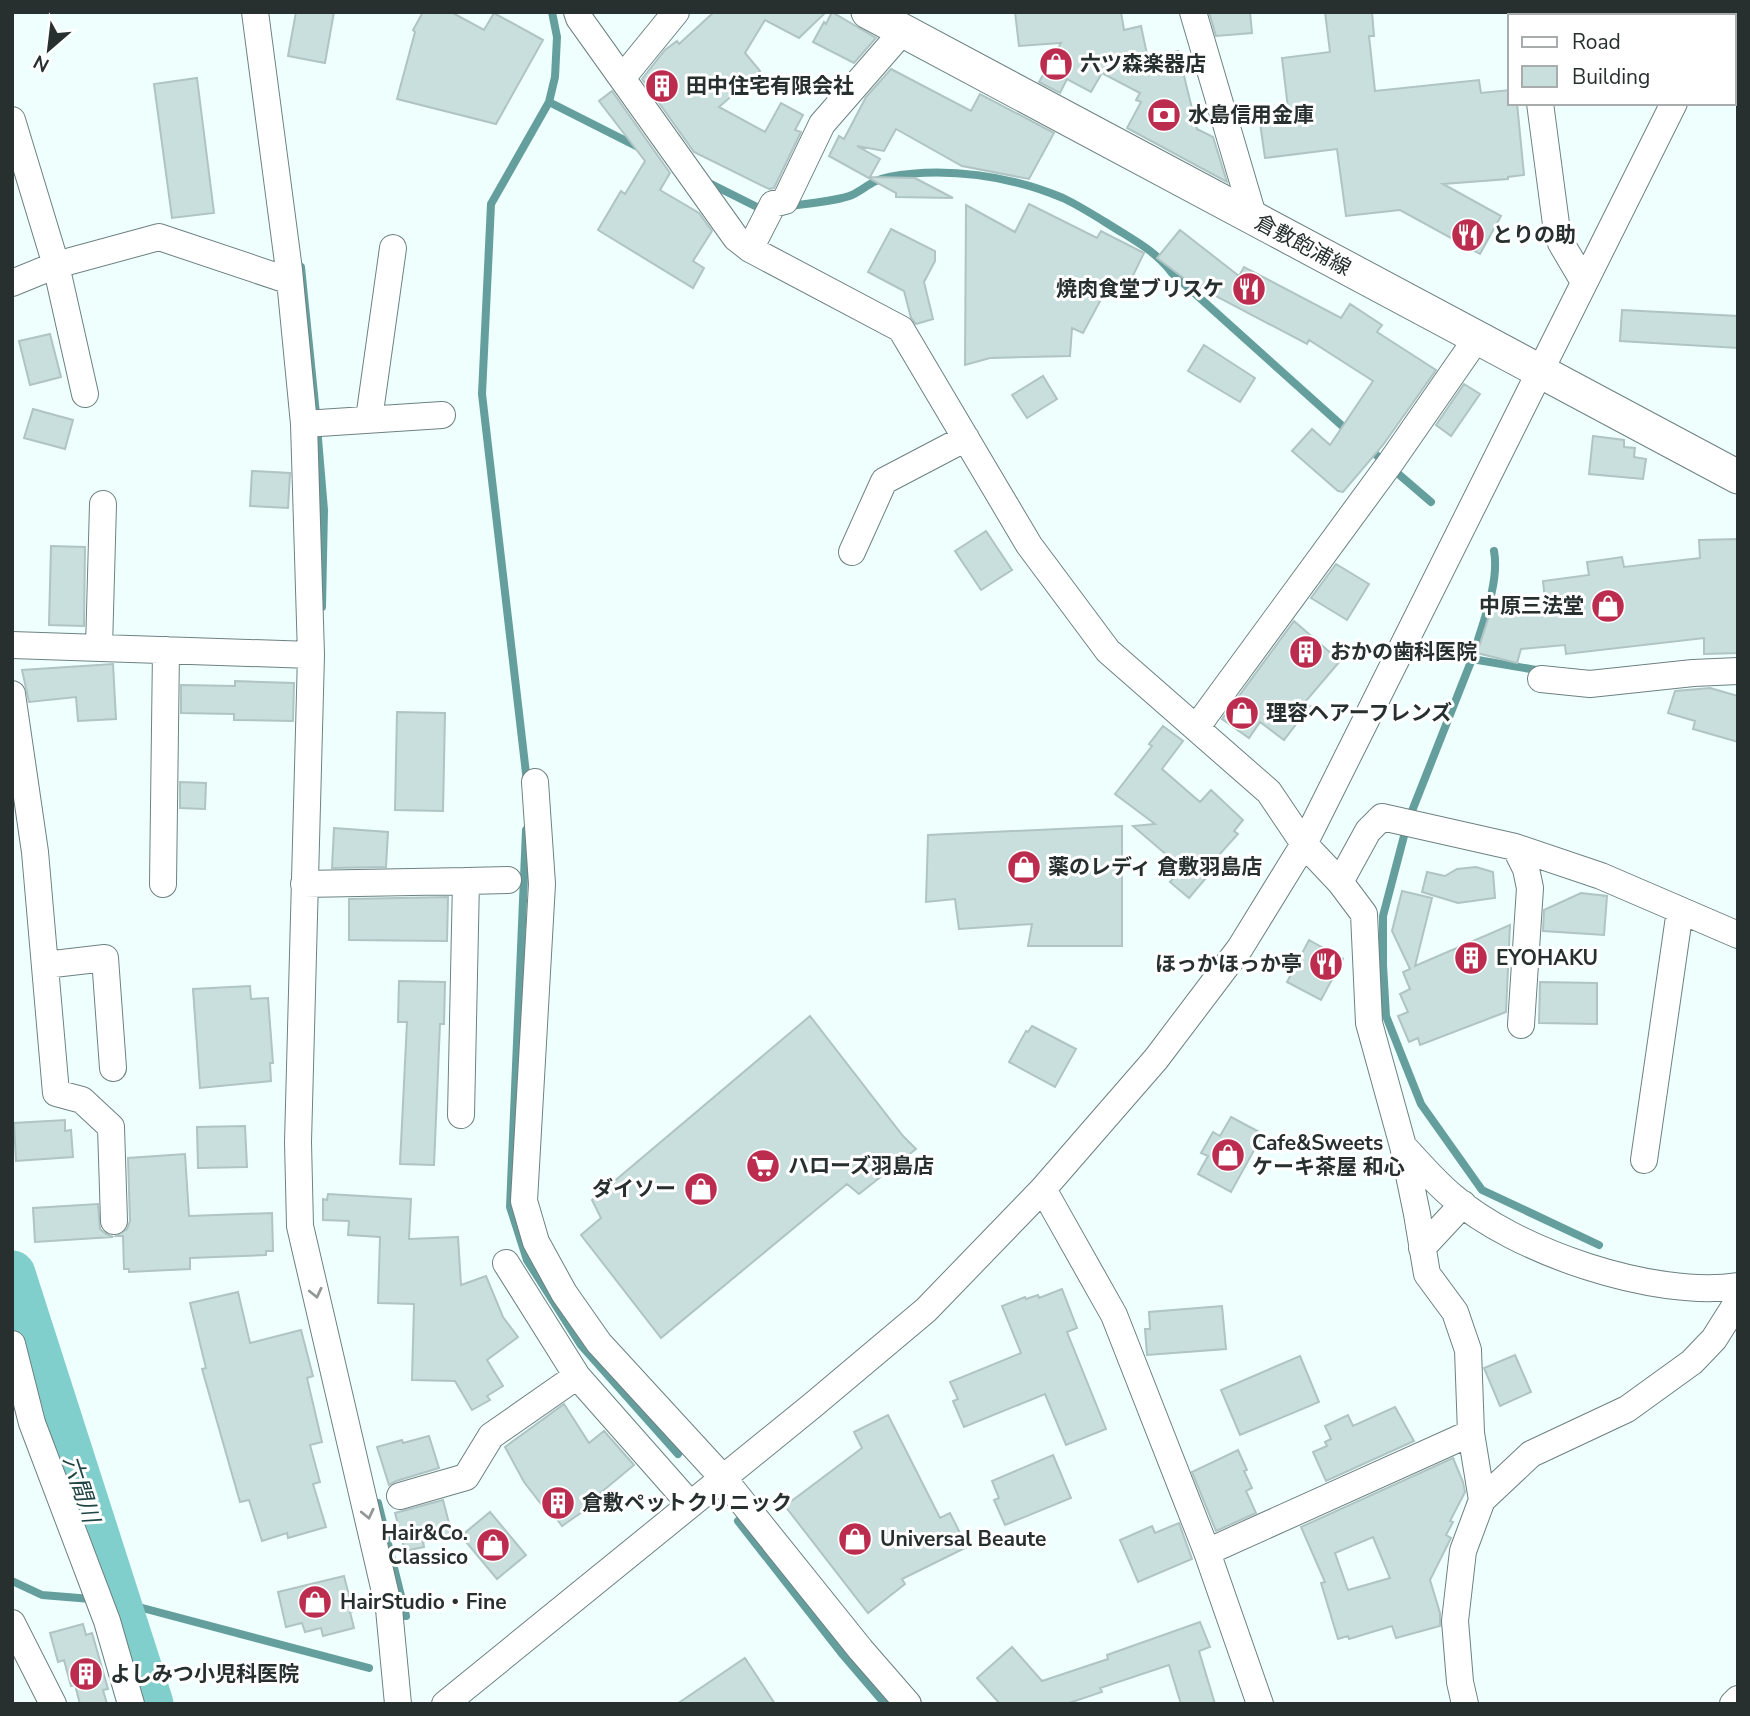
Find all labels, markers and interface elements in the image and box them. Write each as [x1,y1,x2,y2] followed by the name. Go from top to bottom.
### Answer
[14,14,84,84] north arrow
[1508,14,1736,105] legend
[1572,28,1621,56] text: Road
[1037,45,1075,83] shop icon: 六ツ森楽器店
[29,48,54,78] text: N
[1080,50,1206,78] place label: 六ツ森楽器店
[1572,63,1650,91] text: Building
[643,67,681,105] building icon: 田中住宅有限会社
[686,72,854,100] place label: 田中住宅有限会社
[1145,96,1183,134] bank icon: 水島信用金庫
[1188,101,1314,129] place label: 水島信用金庫
[1250,208,1356,282] street label: 倉敷飽浦線
[1449,216,1487,254] restaurant icon: とりの助
[1492,221,1576,249] place label: とりの助
[1230,270,1268,308] restaurant icon: 焼肉食堂ブリスケ
[1056,275,1224,303] place label: 焼肉食堂ブリスケ
[1589,587,1627,625] shop icon: 中原三法堂
[1479,592,1584,620] place label: 中原三法堂
[1287,633,1325,671] building icon: おかの歯科医院
[1330,638,1477,666] place label: おかの歯科医院
[1223,694,1261,732] shop icon: 理容ヘアーフレンズ
[1266,699,1452,727] place label: 理容ヘアーフレンズ
[1005,848,1043,886] shop icon: 薬のレディ 倉敷羽島店
[1048,853,1262,881] place label: 薬のレディ 倉敷羽島店
[1452,939,1490,977] building icon: EYOHAKU
[1496,944,1598,972] place label: EYOHAKU
[1307,945,1345,983] restaurant icon: ほっかほっか亭
[1155,950,1302,978] place label: ほっかほっか亭
[1252,1129,1405,1181] place label: Cafe&Sweets ケーキ茶屋 和心
[1209,1136,1247,1174] shop icon: Cafe&Sweets ケーキ茶屋 和心
[744,1147,782,1185] supermarket icon: ハローズ羽島店
[788,1152,934,1180] place label: ハローズ羽島店
[682,1170,720,1208] shop icon: ダイソー
[592,1175,676,1203] place label: ダイソー
[308,1287,322,1299] one-way arrow
[56,1451,107,1529] water label: 六間川
[539,1484,577,1522] building icon: 倉敷ペットクリニック
[582,1489,792,1517] place label: 倉敷ペットクリニック
[360,1508,374,1520] one-way arrow
[381,1519,468,1571] place label: Hair&Co. Classico
[836,1520,874,1558] shop icon: Universal Beaute
[880,1525,1046,1553] place label: Universal Beaute
[474,1526,512,1564] shop icon: Hair&Co. Classico
[296,1583,334,1621] shop icon: HairStudio・Fine
[340,1588,507,1616] place label: HairStudio・Fine
[67,1655,105,1693] building icon: よしみつ小児科医院
[110,1660,299,1688] place label: よしみつ小児科医院

